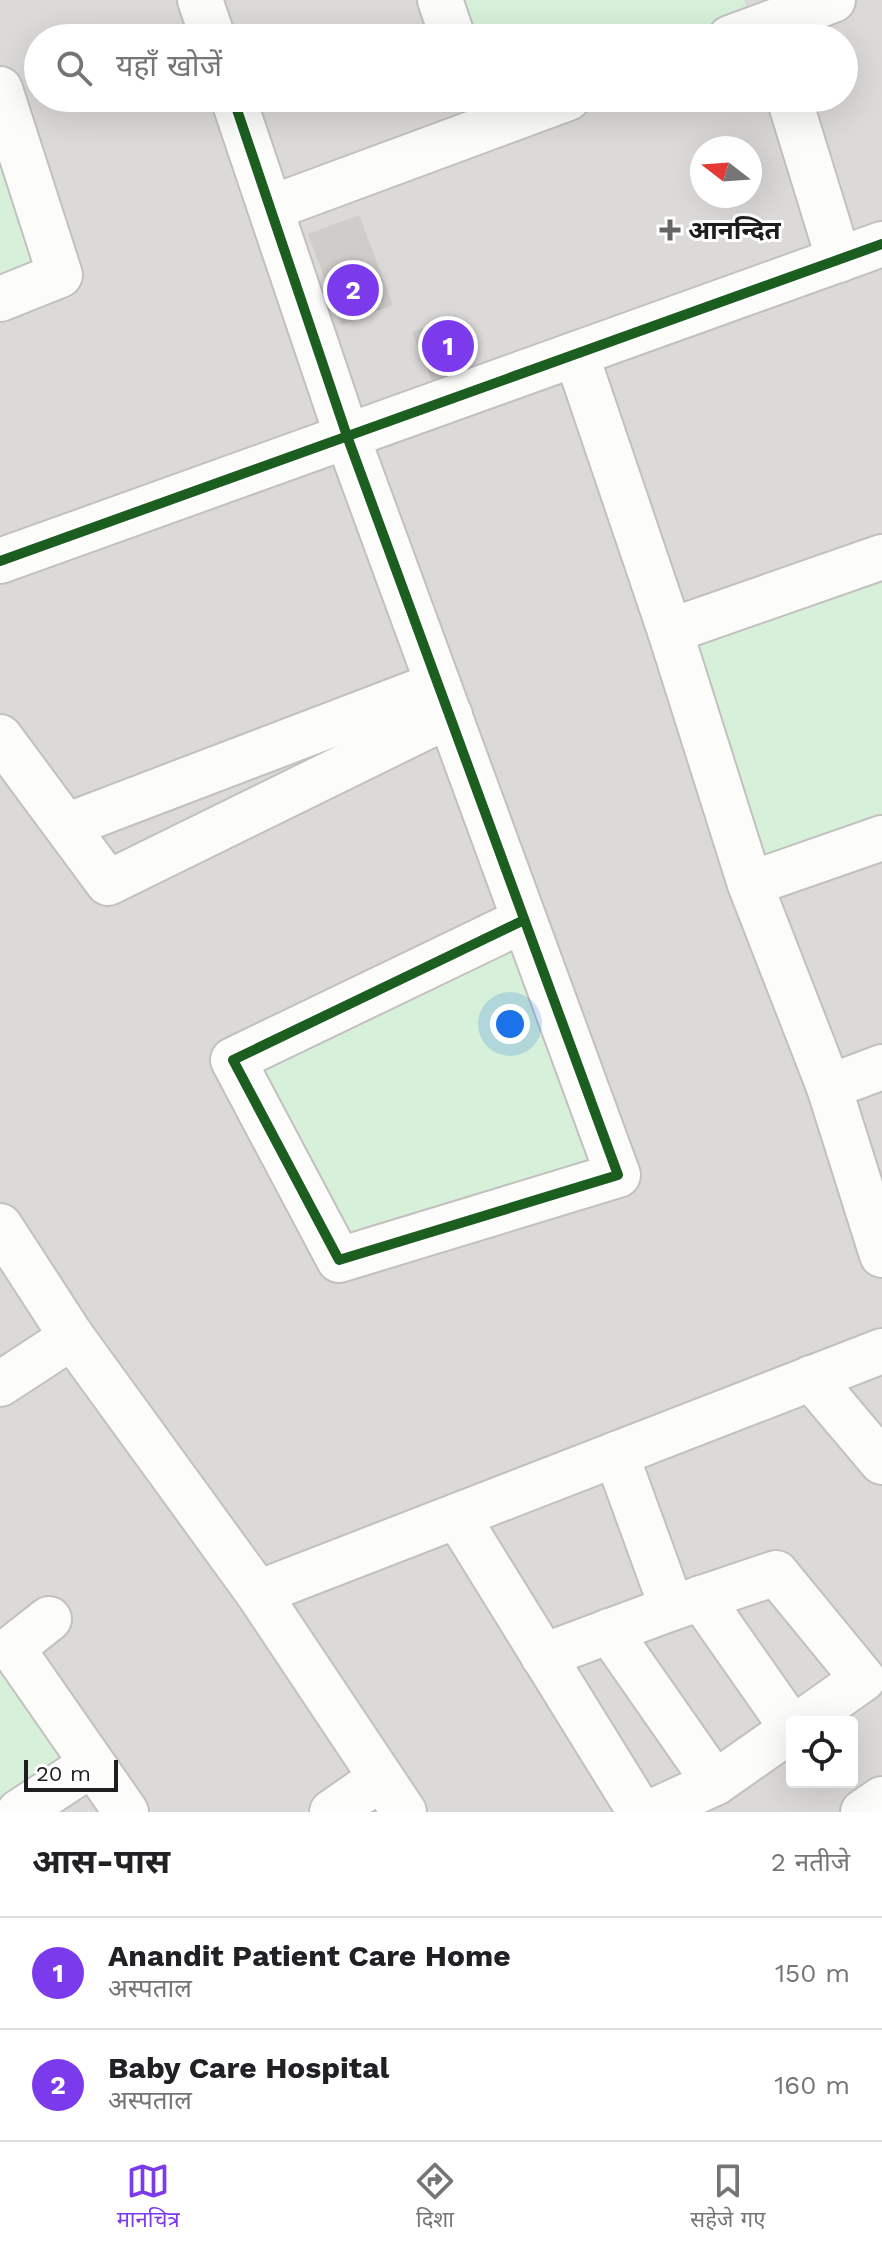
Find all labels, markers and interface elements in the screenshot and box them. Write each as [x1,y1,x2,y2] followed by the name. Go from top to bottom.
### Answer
[24,24,858,112] search box
[52,46,96,90] icon: search
[116,48,222,83] text: यहाँ खोजें
[690,136,762,208] north arrow
[688,215,782,245] place label: आनन्दित
[659,219,681,241] marker: आनन्दित
[327,260,379,320] pin: 2
[422,316,474,376] pin: 1
[490,1004,530,1044] your location
[786,1716,858,1788] map controls
[786,1716,858,1788] button: locate
[24,1756,118,1792] scale bar
[36,1761,91,1786] text: 20 m
[32,1841,170,1881] text: आस-पास
[771,1847,850,1877] text: 2 नतीजे
[108,1938,511,1973] text: Anandit Patient Care Home
[52,1958,64,1988] text: 1
[775,1958,850,1988] text: 150 m
[108,1973,192,2003] text: अस्पताल
[108,2050,389,2085] text: Baby Care Hospital
[50,2070,66,2100] text: 2
[774,2070,850,2100] text: 160 m
[108,2085,192,2115] text: अस्पताल
[117,2159,180,2236] tab: मानचित्र
[413,2159,457,2236] tab: दिशा
[690,2159,765,2236] tab: सहेजे गए

